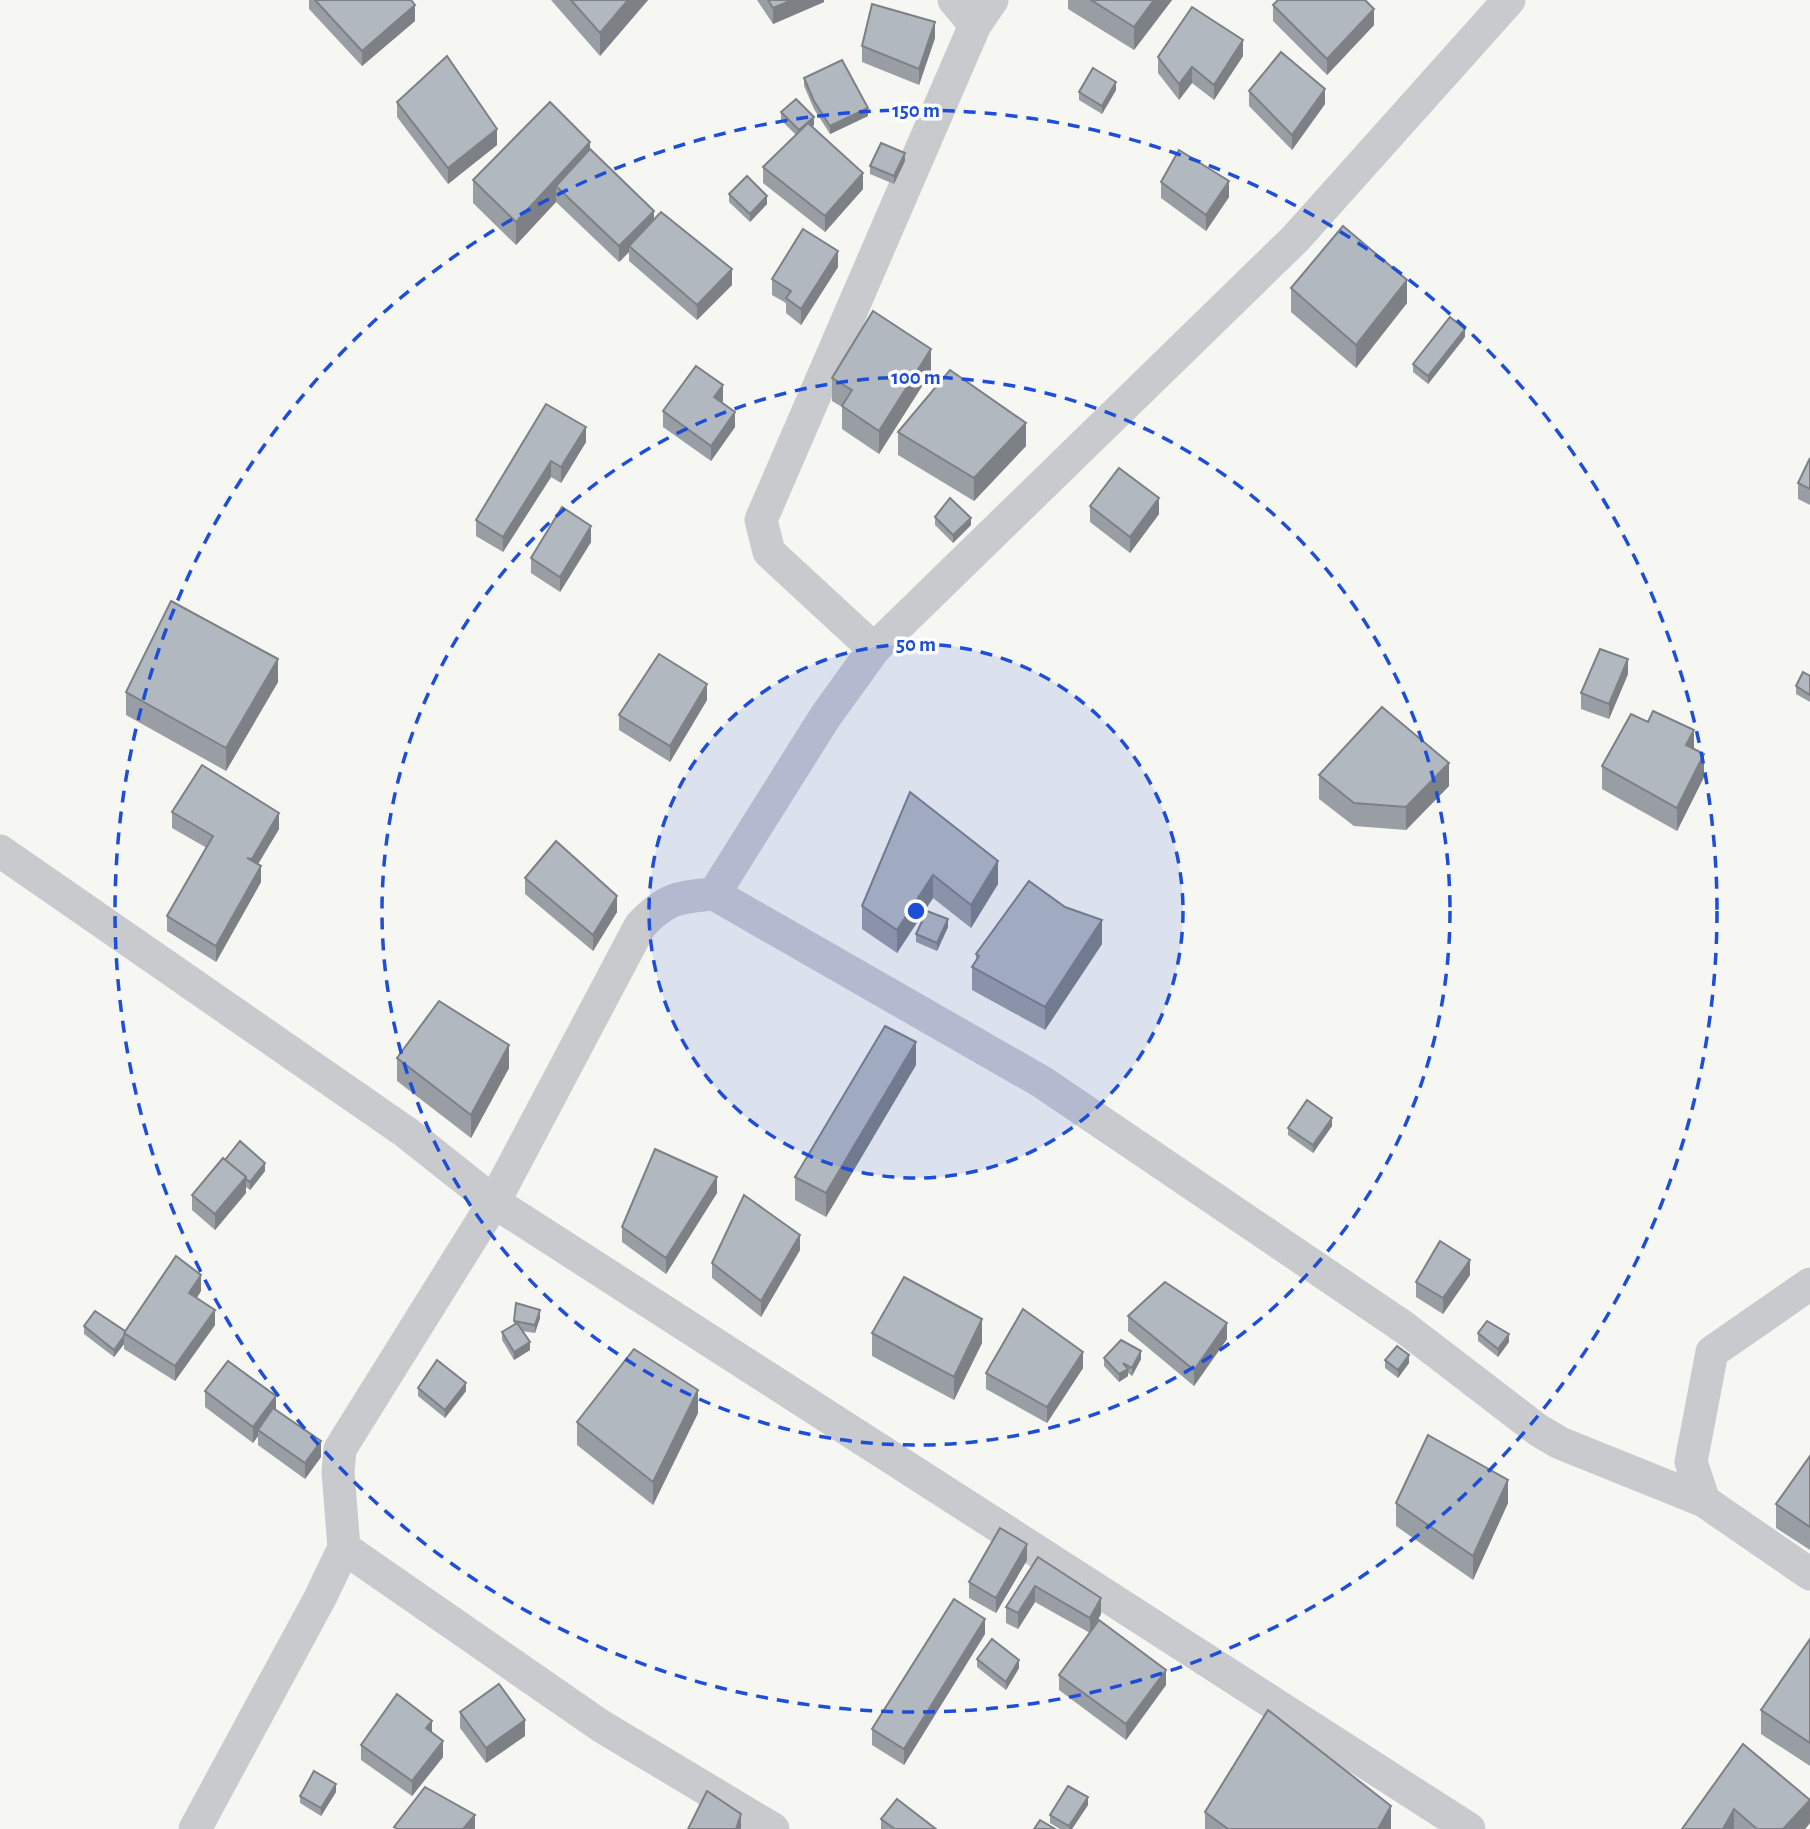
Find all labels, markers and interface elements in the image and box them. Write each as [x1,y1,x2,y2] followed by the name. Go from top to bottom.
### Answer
[892,100,940,121] text: 150 m
[891,367,941,388] text: 100 m
[896,634,936,655] text: 50 m
[904,899,928,923] centre of rings

